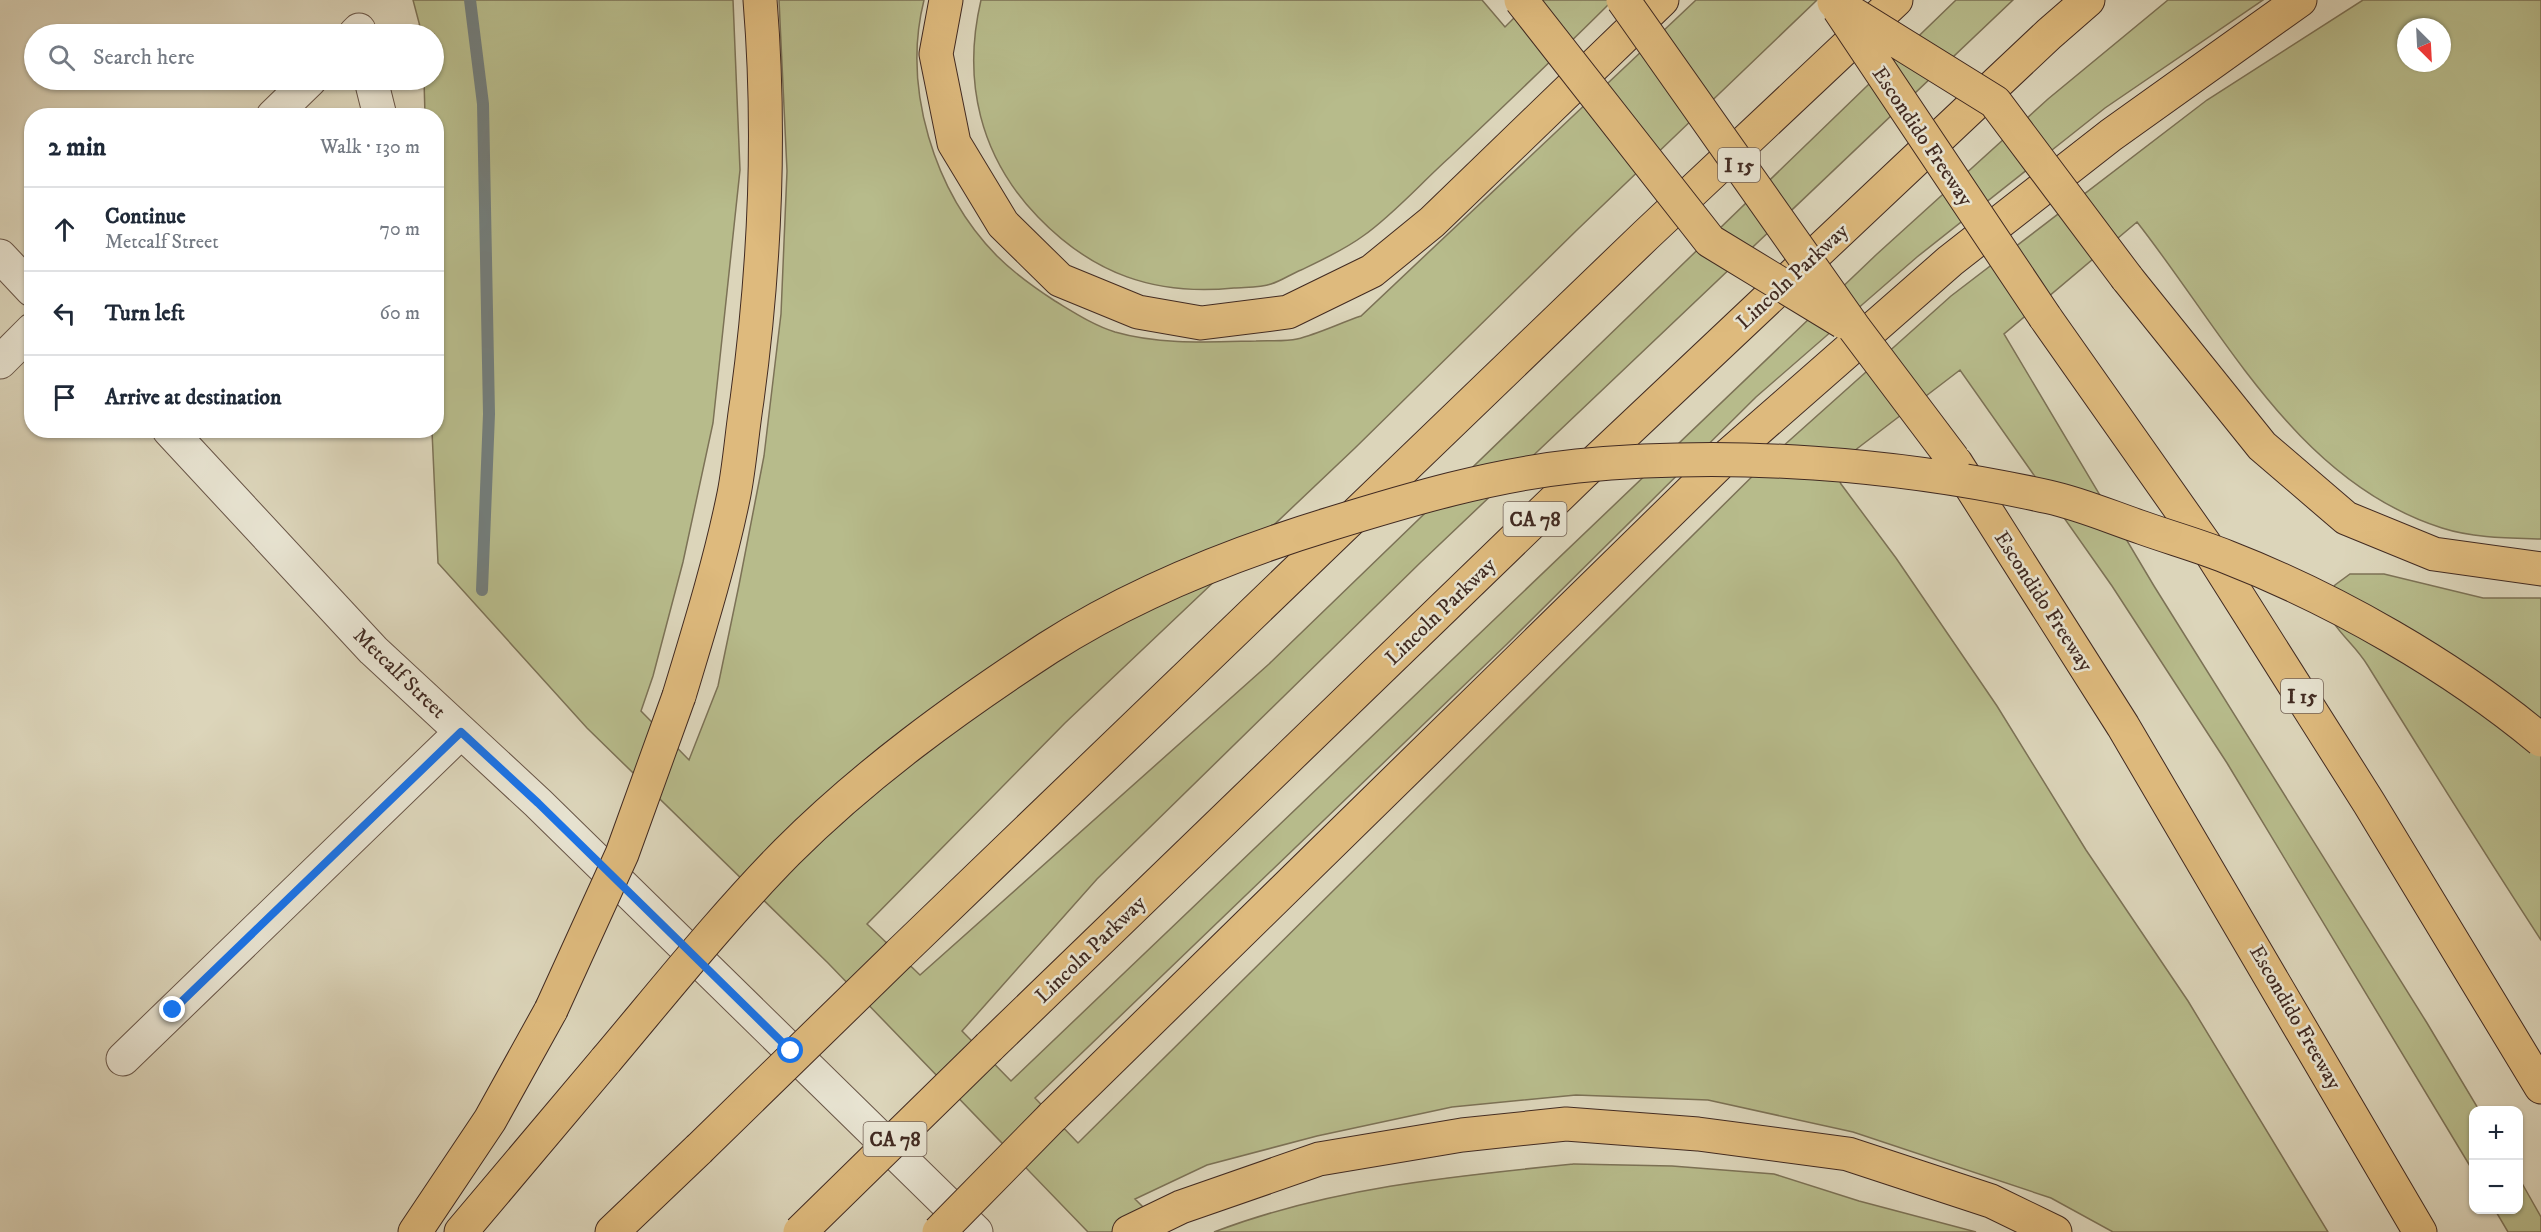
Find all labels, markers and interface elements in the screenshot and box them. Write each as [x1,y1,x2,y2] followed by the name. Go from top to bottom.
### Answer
[2397,18,2451,72] north arrow
[24,24,444,90] search box
[45,41,78,74] icon: search
[93,44,195,71] text: Search here
[1866,62,1979,212] street label: Escondido Freeway
[48,131,106,164] text: 2 min
[320,135,420,160] text: Walk · 130 m
[1718,148,1760,182] road number: I 15
[105,203,186,230] text: Continue
[48,213,81,246] icon: ahead
[379,217,420,242] text: 70 m
[1731,217,1855,335] street label: Lincoln Parkway
[105,230,219,255] text: Metcalf Street
[48,297,81,330] icon: left
[105,300,185,327] text: Turn left
[380,301,420,326] text: 60 m
[48,381,81,414] icon: arrive
[105,384,282,411] text: Arrive at destination
[1504,502,1567,536] road number: CA 78
[1988,526,2099,678] street label: Escondido Freeway
[1380,552,1502,671] street label: Lincoln Parkway
[347,623,451,725] street label: Metcalf Street
[2281,679,2323,713] road number: I 15
[1030,890,1152,1009] street label: Lincoln Parkway
[2243,941,2347,1095] street label: Escondido Freeway
[159,996,185,1022] route end
[777,1037,803,1063] route start
[2469,1106,2523,1214] map controls
[2469,1106,2523,1160] button: +
[864,1122,926,1156] road number: CA 78
[2469,1160,2523,1214] button: −

